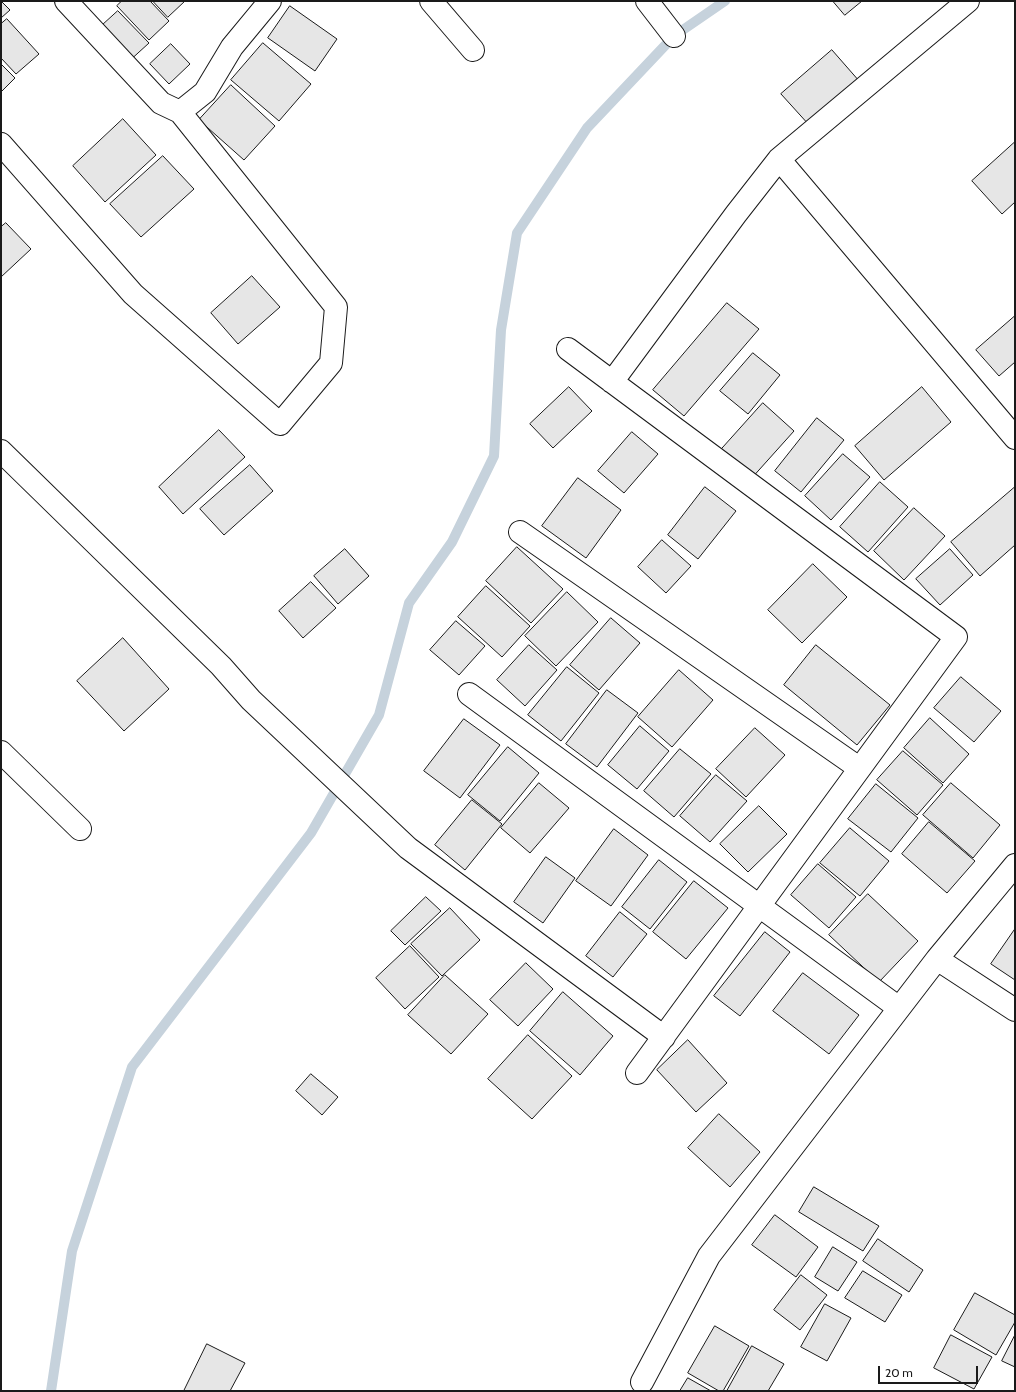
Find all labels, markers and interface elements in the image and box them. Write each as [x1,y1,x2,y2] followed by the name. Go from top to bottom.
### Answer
[880,1358,980,1384] scale bar
[885,1365,913,1380] text: 20 m

